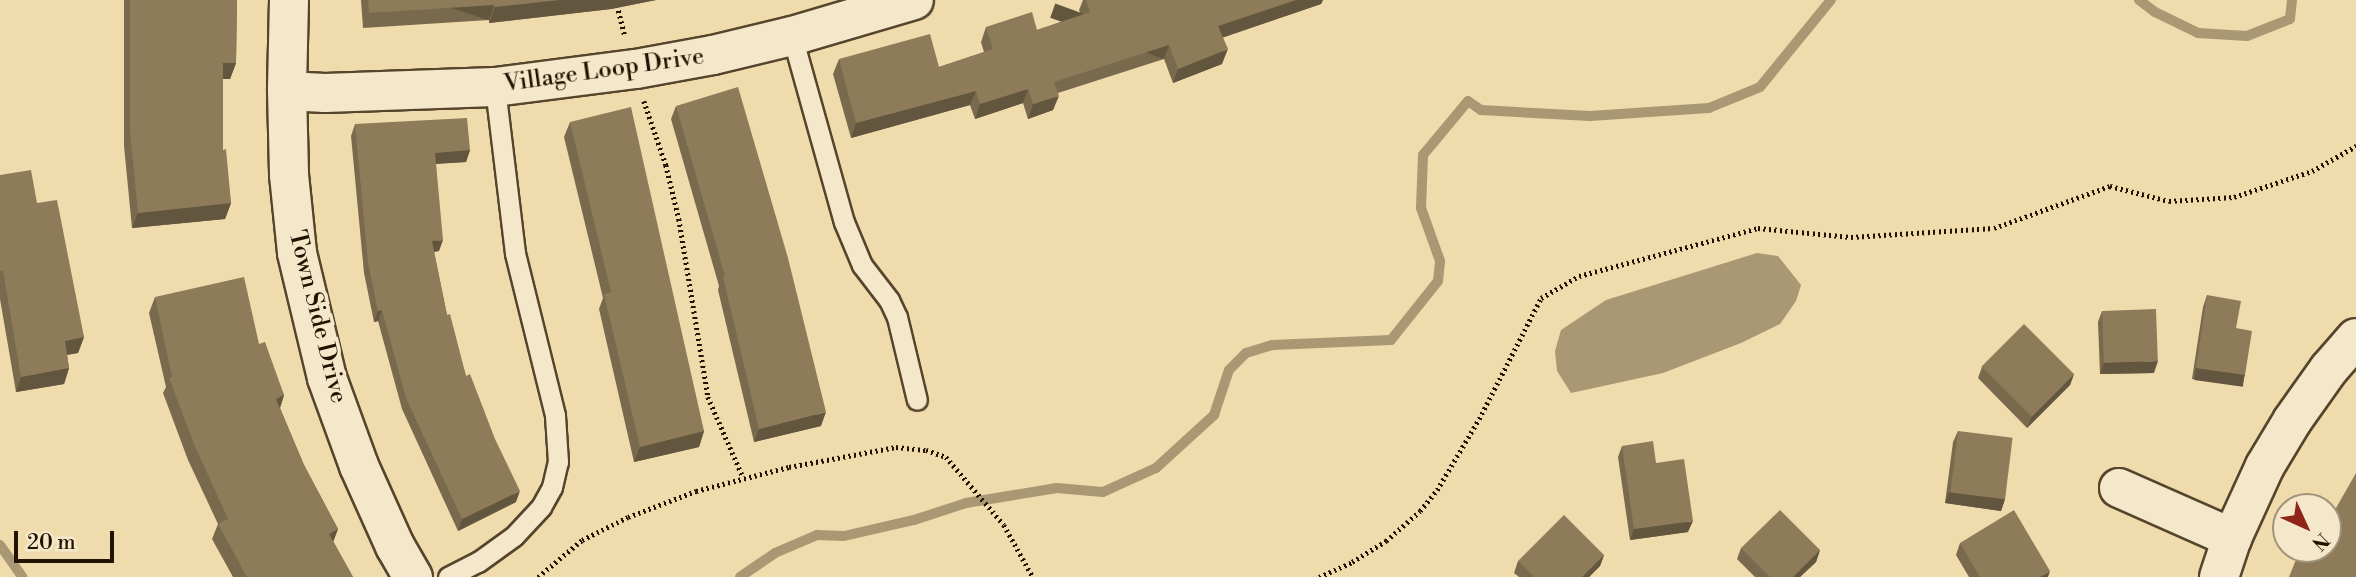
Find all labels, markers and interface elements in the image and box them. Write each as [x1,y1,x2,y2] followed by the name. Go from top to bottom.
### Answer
[502,43,706,99] street label: Village Loop Drive
[282,228,352,406] street label: Town Side Drive
[2272,493,2342,563] north arrow
[18,518,117,562] scale bar
[2307,528,2334,555] text: N
[27,530,76,556] text: 20 m

